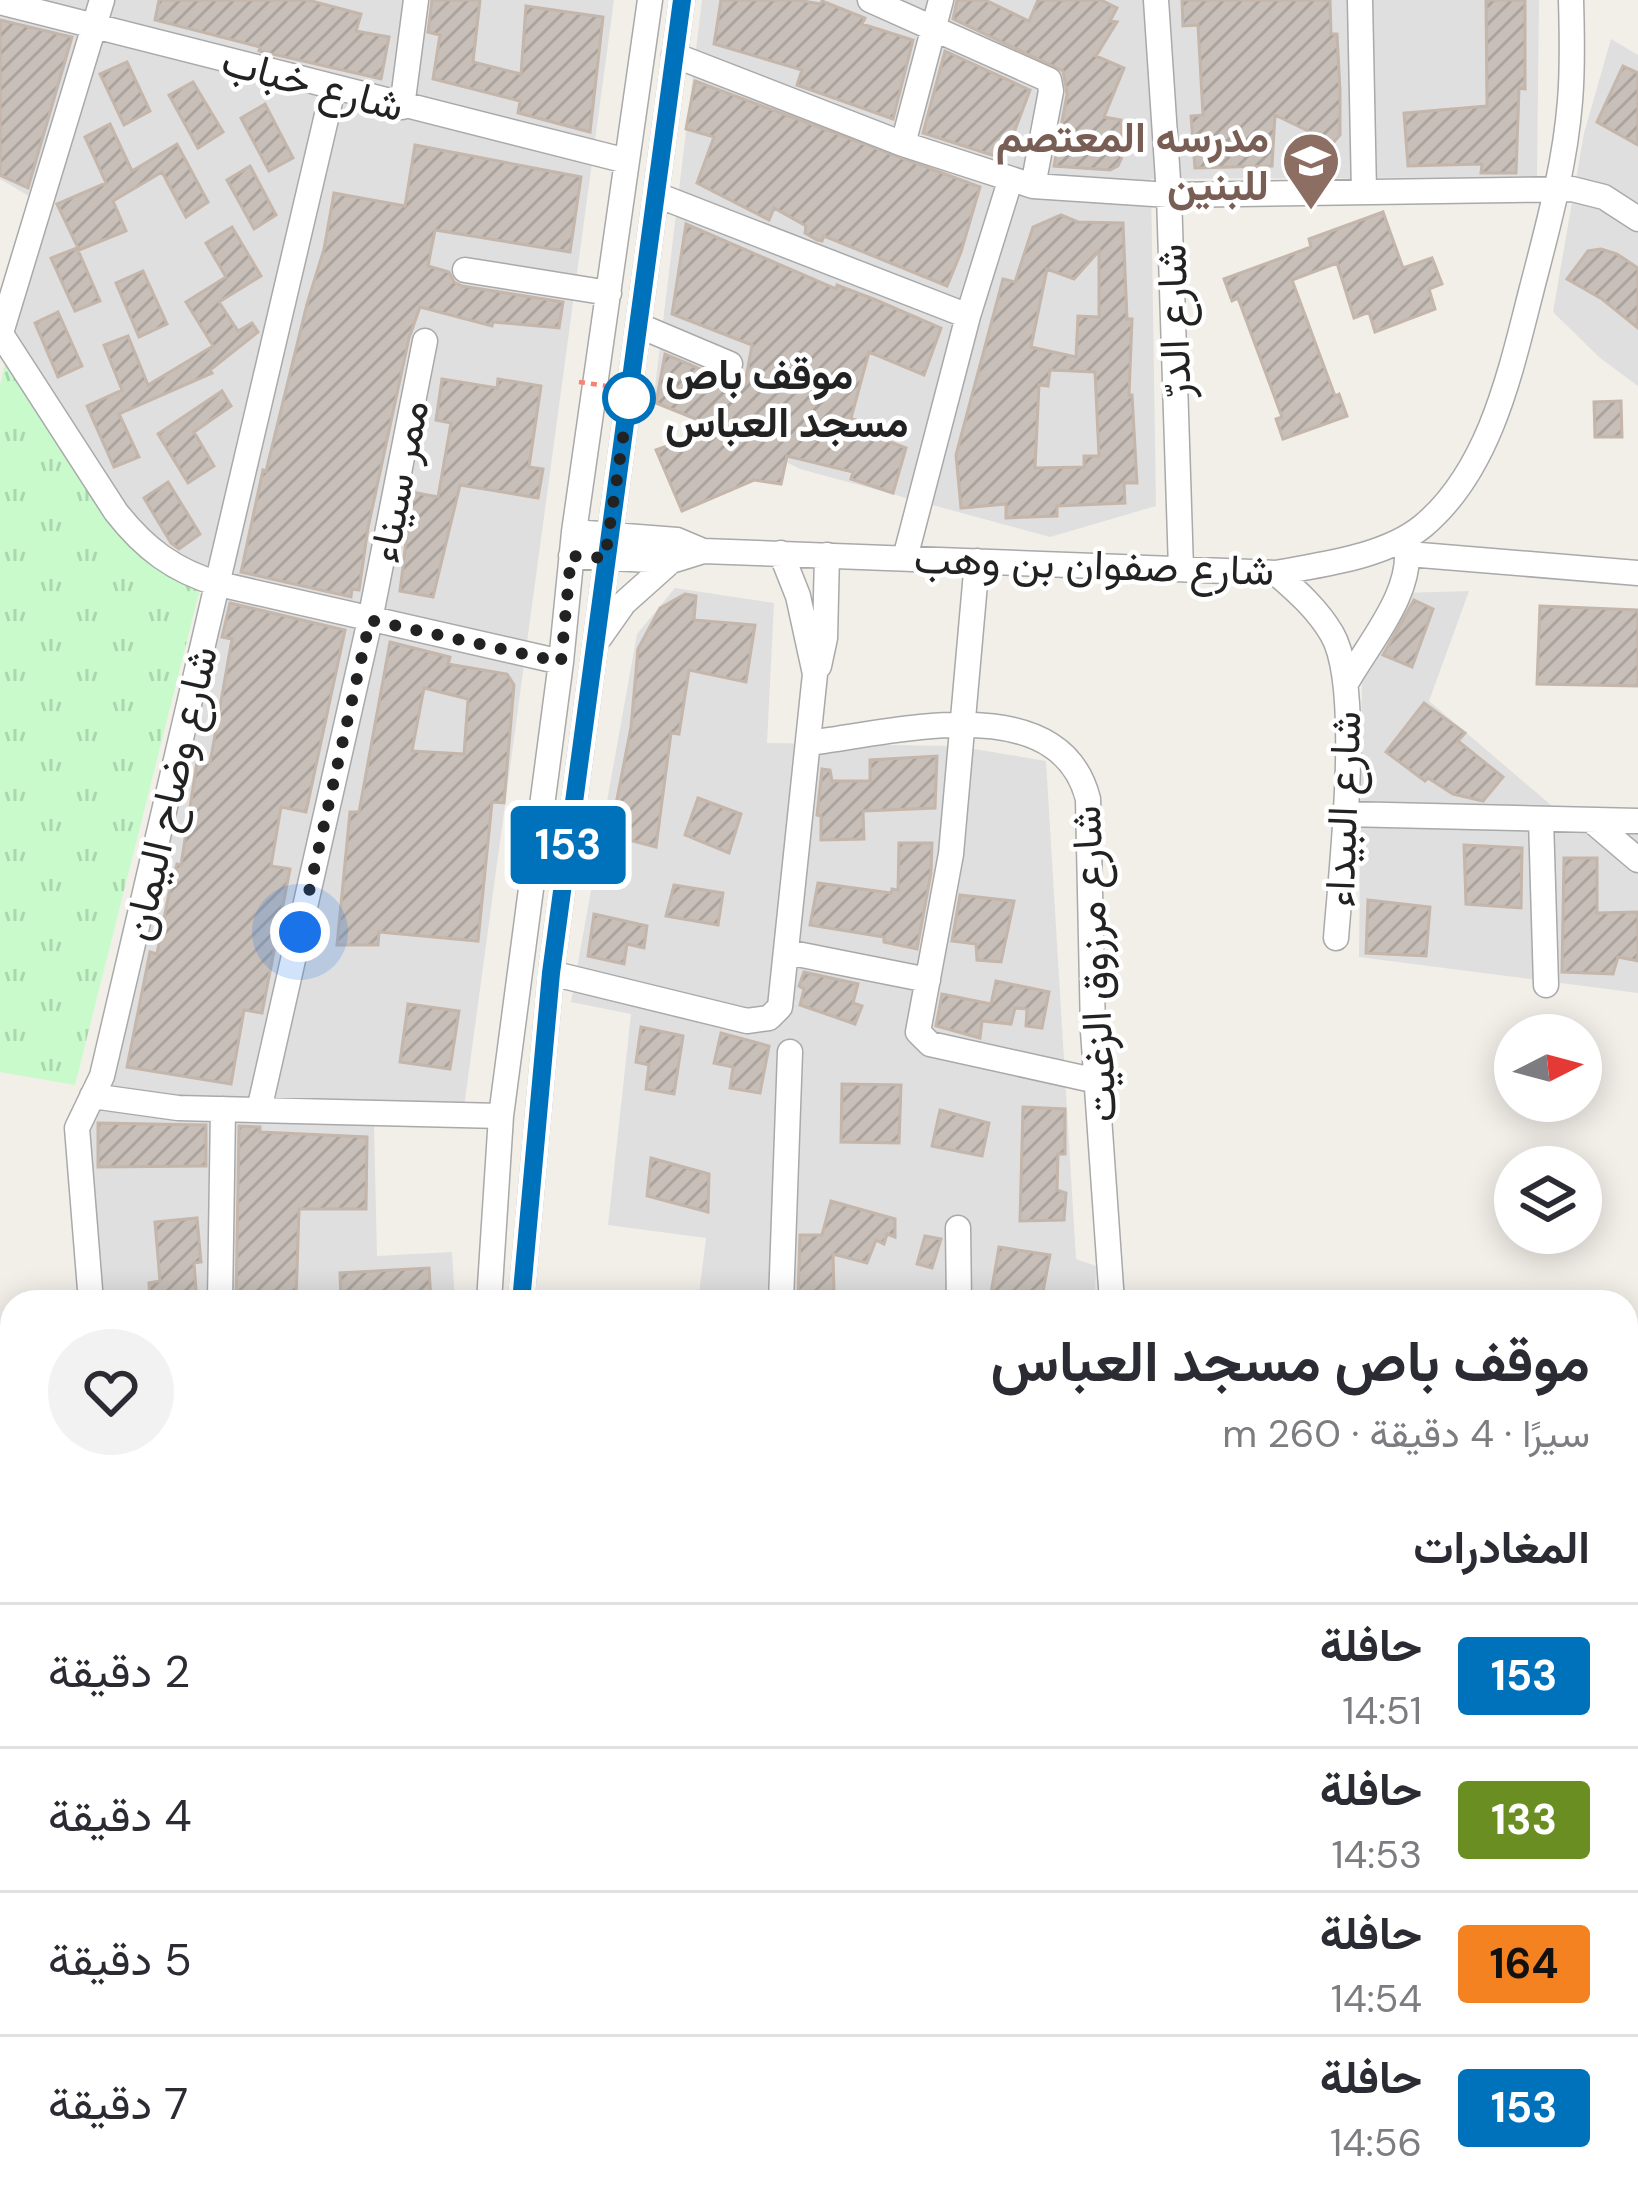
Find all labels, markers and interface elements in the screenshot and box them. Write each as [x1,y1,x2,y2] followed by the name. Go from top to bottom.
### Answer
[216,33,410,135] street label: شارع خباب
[996,110,1269,213] place label: مدرسه المعتصم للبنين
[1280,130,1342,212] school or university icon: مدرسه المعتصم للبنين
[1143,243,1205,400] street label: شارع الدرّ
[665,347,909,450] place label: موقف باص مسجد العباس
[604,373,654,423] marker: موقف باص مسجد العباس
[356,395,441,567] street label: ممر سيناء
[913,531,1275,599] street label: شارع صفوان بن وهب
[109,641,231,946] street label: شارع وضاح اليمان
[1312,710,1374,908] street label: شارع البيداء
[1058,804,1130,1124] street label: شارع مرزوق الزغيت
[499,806,637,884] line badge: 153
[535,817,601,872] text: 153
[270,902,330,962] your location
[1494,1014,1602,1122] north arrow
[1494,1014,1602,1254] map controls
[1494,1146,1602,1254] button: layers
[990,1324,1590,1399] text: موقف باص مسجد العباس
[48,1329,174,1455] button: heart
[1222,1408,1590,1459] text: سيرًا · 4 دقيقة · 260 m
[1413,1518,1590,1577] text: المغادرات
[1320,1616,1422,1675] text: حافلة
[48,1642,190,1701] text: 2 دقيقة
[1491,1648,1557,1703] text: 153
[1342,1685,1422,1736] text: 14:51
[1320,1760,1422,1819] text: حافلة
[48,1786,191,1845] text: 4 دقيقة
[1491,1792,1557,1847] text: 133
[1331,1829,1422,1880] text: 14:53
[1320,1904,1422,1963] text: حافلة
[48,1930,192,1989] text: 5 دقيقة
[1489,1936,1559,1991] text: 164
[1331,1973,1422,2024] text: 14:54
[1320,2048,1422,2107] text: حافلة
[48,2074,188,2133] text: 7 دقيقة
[1491,2080,1557,2135] text: 153
[1330,2117,1422,2168] text: 14:56

